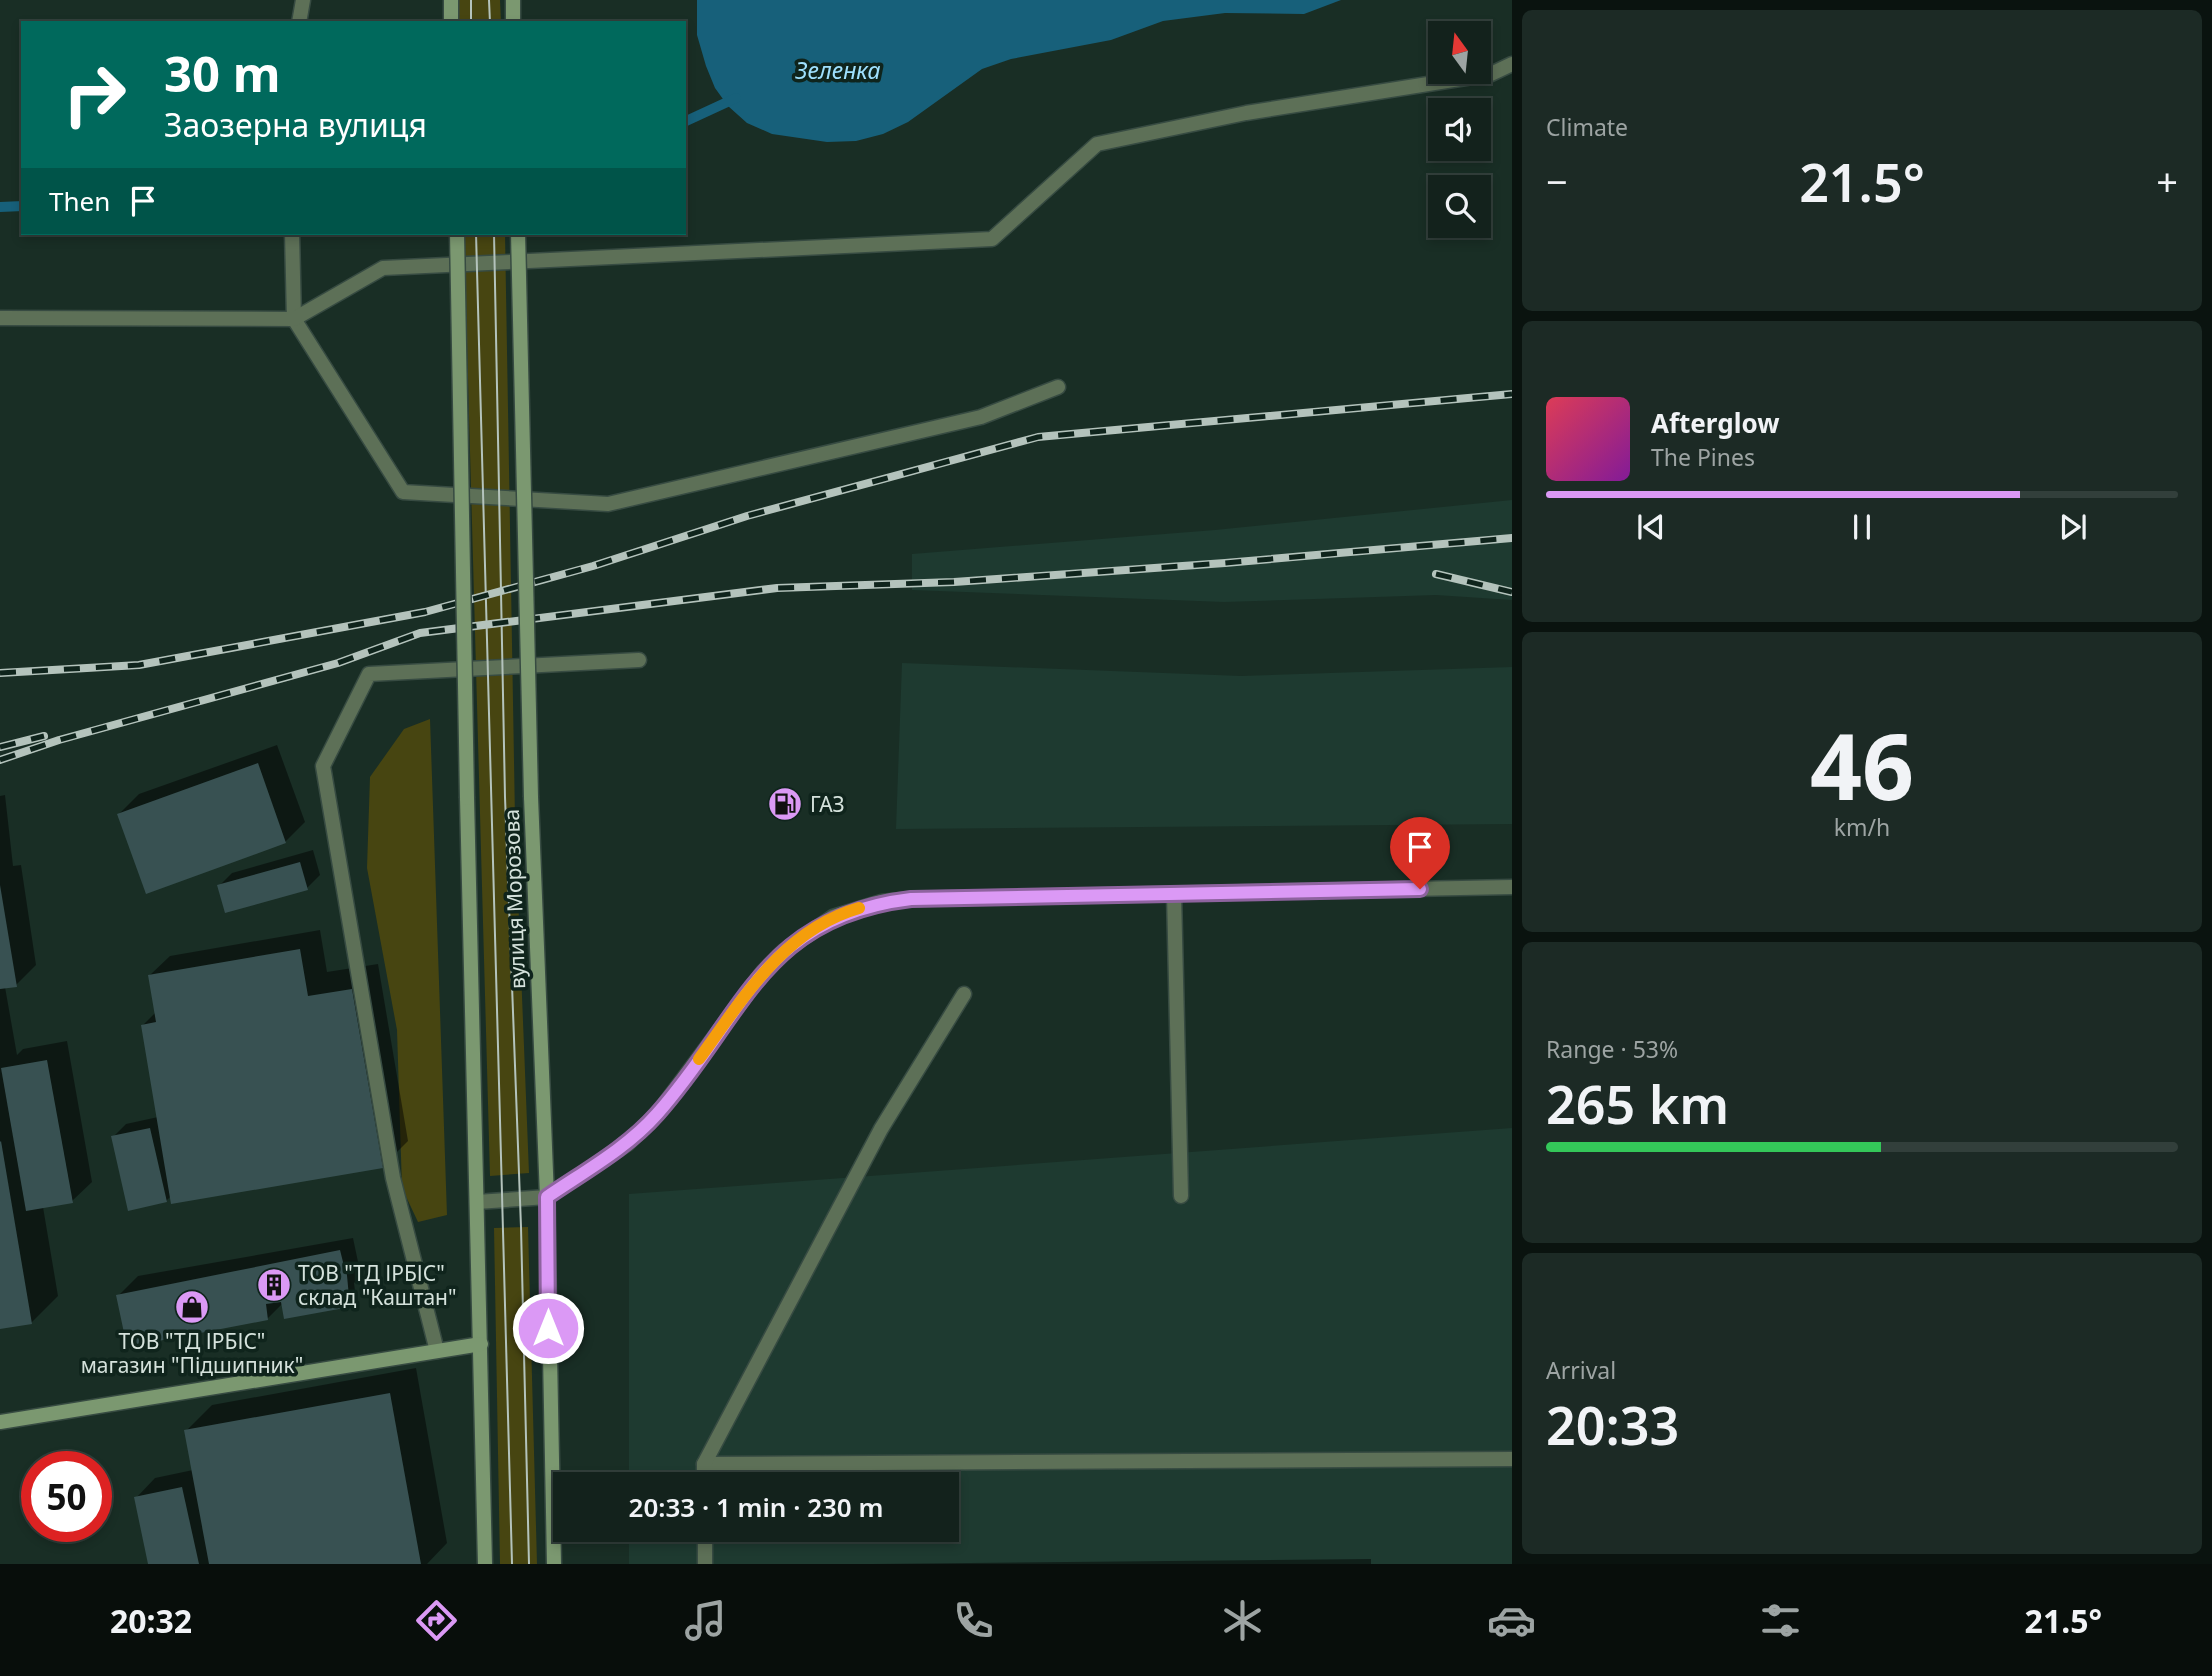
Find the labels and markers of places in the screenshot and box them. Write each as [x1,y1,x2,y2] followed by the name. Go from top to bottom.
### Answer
[766,785,804,823] fuel station icon: ГАЗ
[810,790,845,818] place label: ГАЗ
[1390,817,1450,889] pin
[298,1259,457,1311] place label: ТОВ "ТД ІРБІС" склад "Каштан"
[255,1266,293,1304] building icon: ТОВ "ТД ІРБІС" склад "Каштан"
[173,1288,211,1326] shop icon: ТОВ "ТД ІРБІС" магазин "Підшипник"
[81,1327,303,1379] place label: ТОВ "ТД ІРБІС" магазин "Підшипник"

